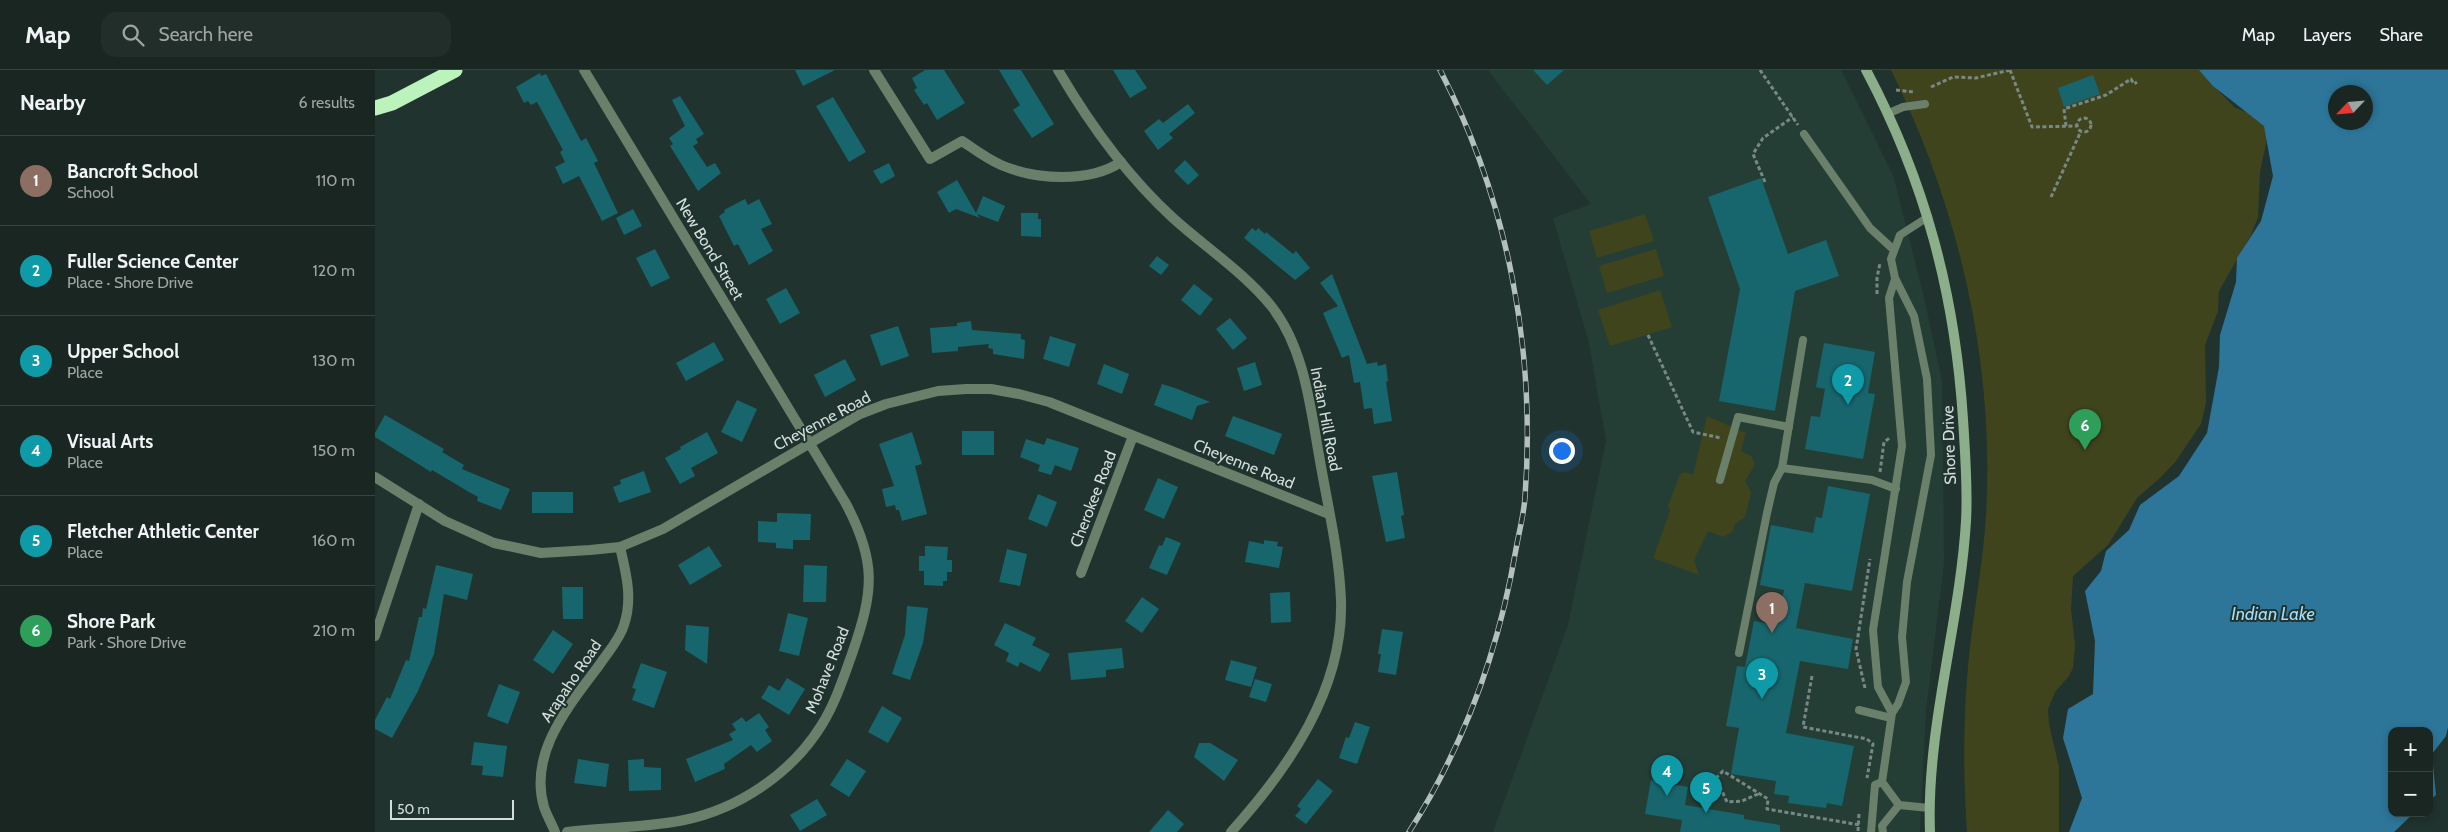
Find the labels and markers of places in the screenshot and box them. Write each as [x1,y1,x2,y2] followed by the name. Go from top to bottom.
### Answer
[1832,364,1864,405] pin: 2
[2069,409,2101,450] pin: 6
[1756,592,1788,633] pin: 1
[1746,658,1778,699] pin: 3
[1651,755,1683,796] pin: 4
[1690,772,1722,813] pin: 5

